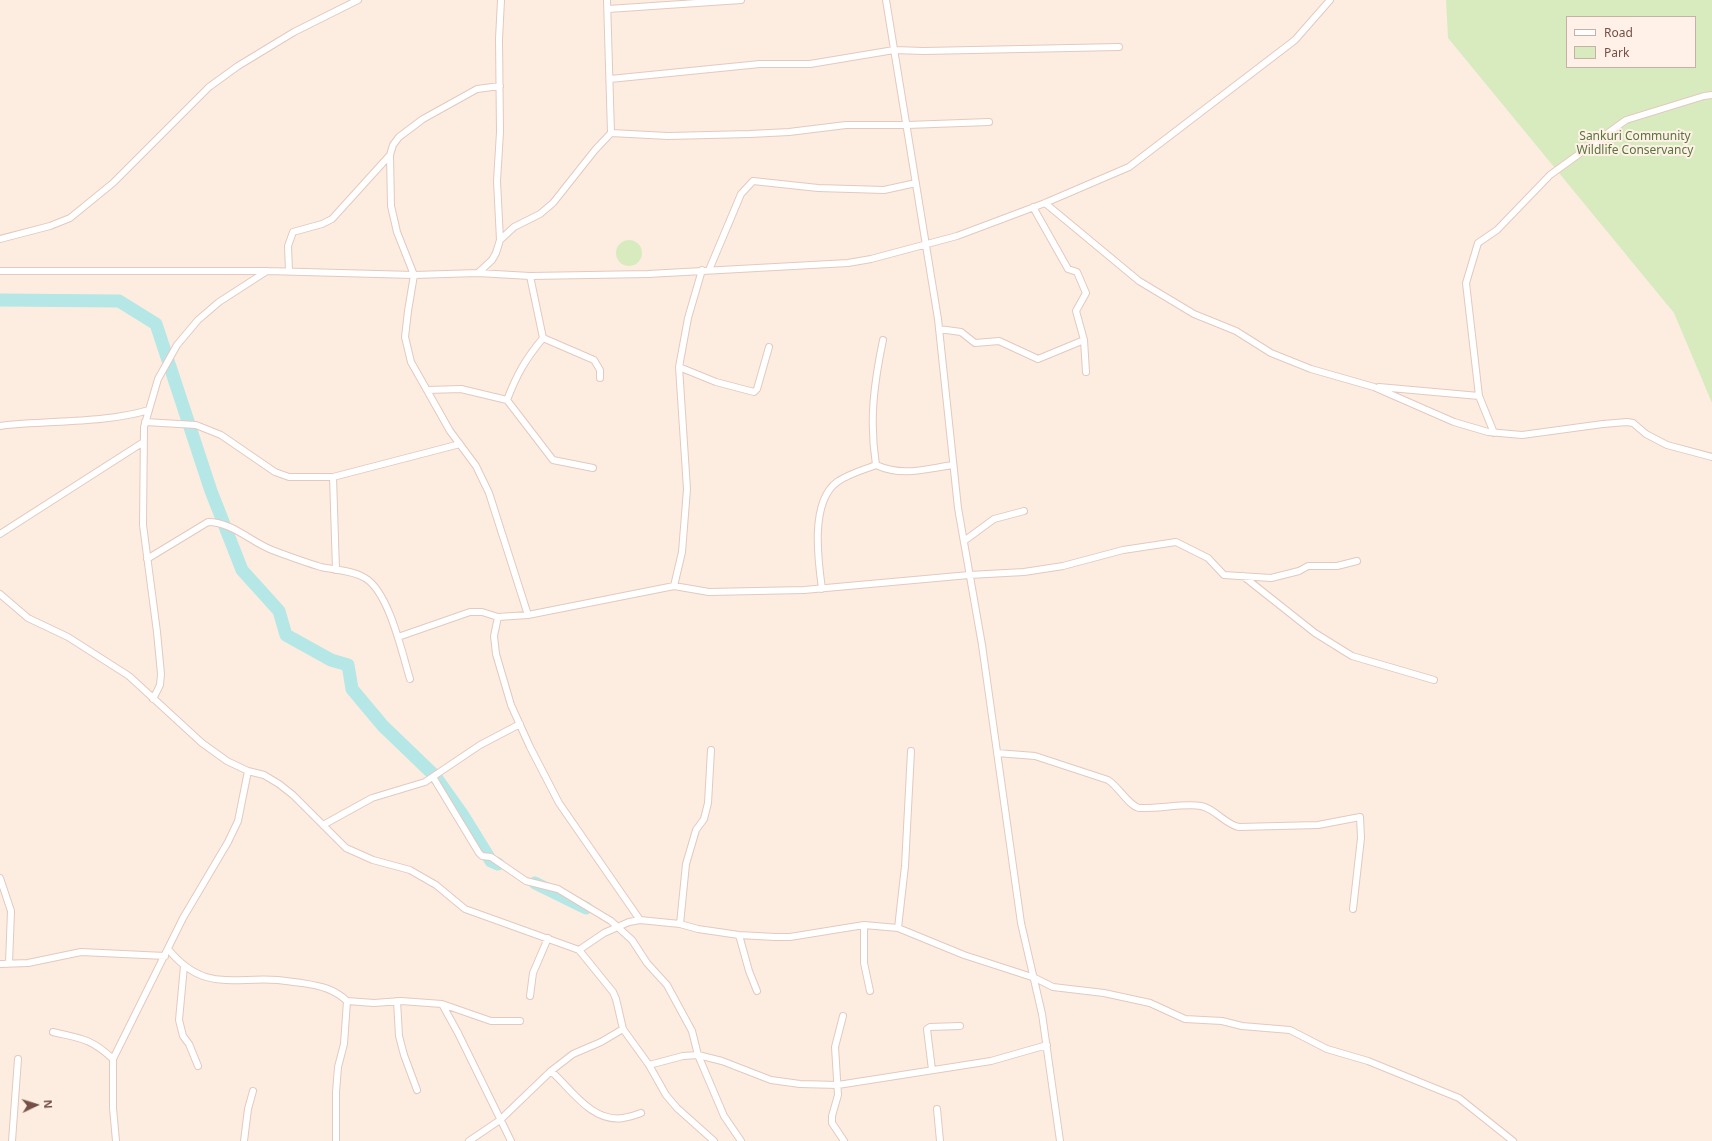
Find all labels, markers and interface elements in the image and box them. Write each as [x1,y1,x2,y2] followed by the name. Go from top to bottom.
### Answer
[1566,16,1696,68] legend
[1604,24,1633,41] text: Road
[1604,44,1629,61] text: Park
[1577,130,1693,158] park label: Sankuri Community Wildlife Conservancy
[16,1085,56,1125] north arrow
[41,1099,56,1109] text: N

